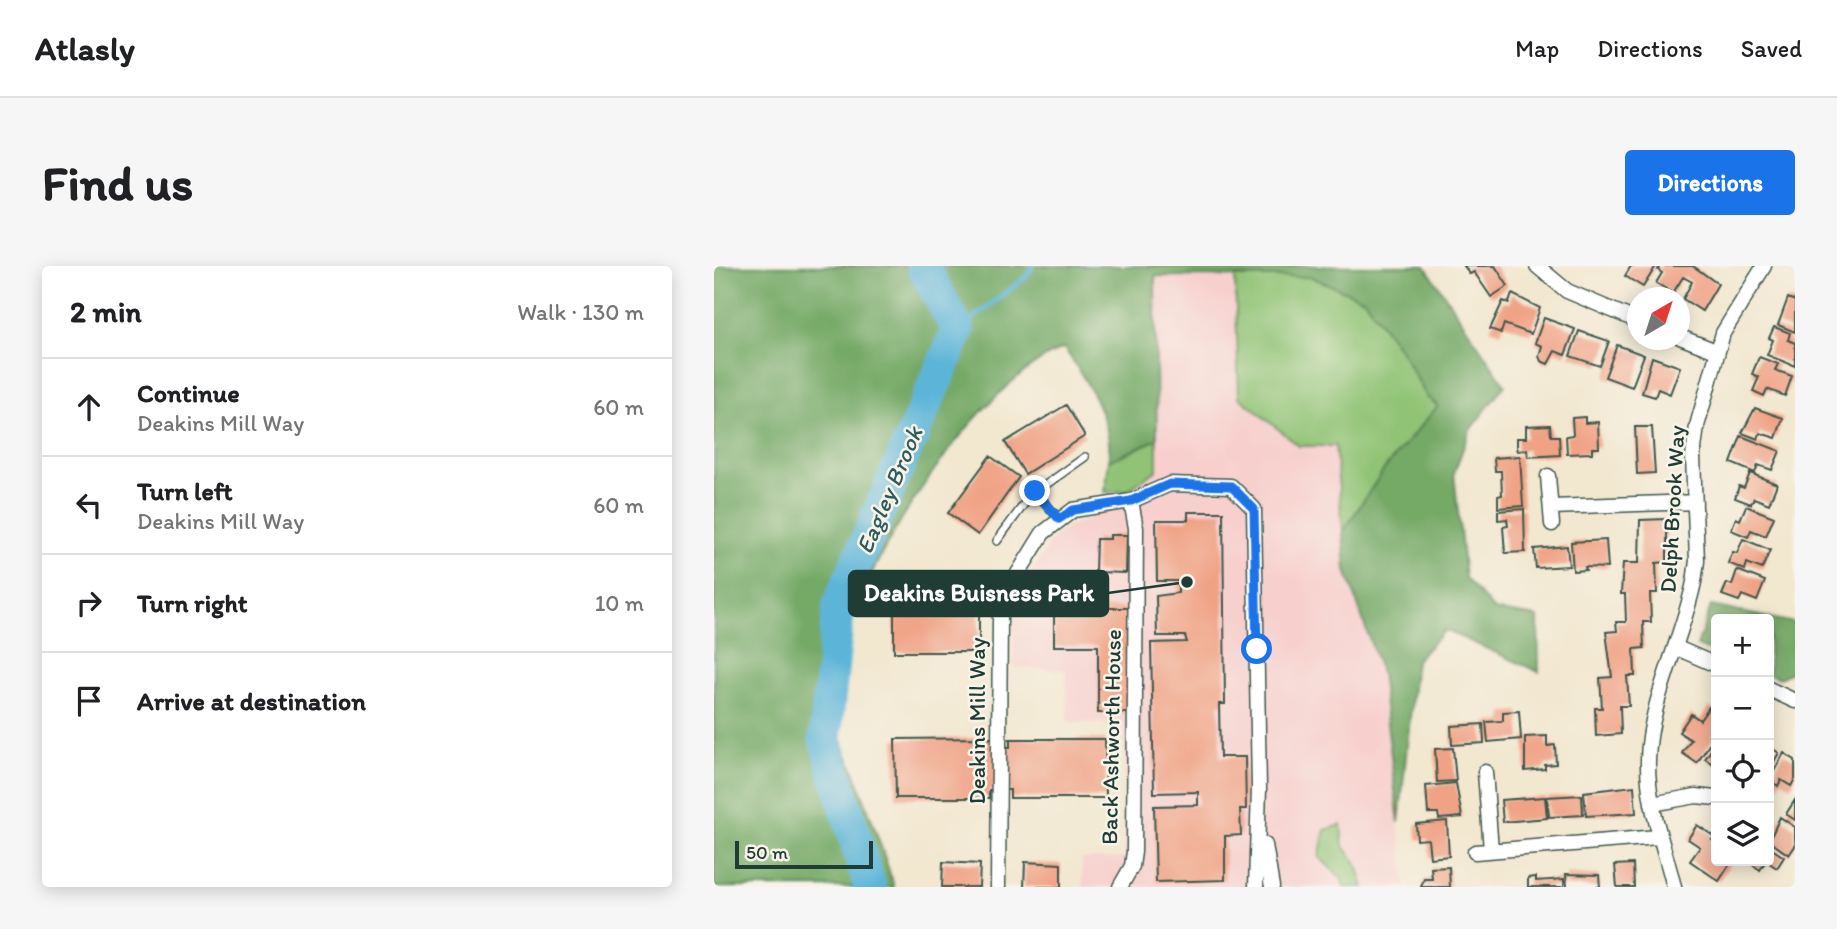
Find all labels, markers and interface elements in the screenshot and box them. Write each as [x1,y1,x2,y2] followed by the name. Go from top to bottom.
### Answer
[35,29,135,68] text: Atlasly
[1515,34,1559,63] text: Map
[1597,34,1703,63] text: Directions
[1741,34,1802,63] text: Saved
[1625,150,1795,215] button: Directions
[42,153,193,212] text: Find us
[1627,287,1690,350] north arrow
[70,293,141,330] text: 2 min
[517,298,644,326] text: Walk · 130 m
[137,377,240,409] text: Continue
[70,388,108,426] icon: ahead
[593,393,644,421] text: 60 m
[137,409,304,437] text: Deakins Mill Way
[849,421,929,558] water label: Eagley Brook
[1654,424,1690,594] street label: Delph Brook Way
[137,475,233,507] text: Turn left
[1019,475,1050,506] route end
[70,486,108,524] icon: left
[593,491,644,519] text: 60 m
[137,507,304,535] text: Deakins Mill Way
[849,571,1108,616] callout: Deakins Buisness Park
[864,578,1095,607] text: Deakins Buisness Park
[70,584,108,622] icon: right
[137,587,248,619] text: Turn right
[595,589,644,617] text: 10 m
[1711,614,1774,866] map controls
[1711,614,1774,677] button: +
[1095,629,1127,845] street label: Back Ashworth House
[1241,633,1272,664] route start
[963,637,991,805] street label: Deakins Mill Way
[1711,677,1774,740] button: −
[70,682,108,720] icon: arrive
[137,685,366,717] text: Arrive at destination
[1711,740,1774,803] button: locate
[1711,803,1774,866] button: layers
[735,838,873,870] scale bar
[746,841,788,864] text: 50 m

